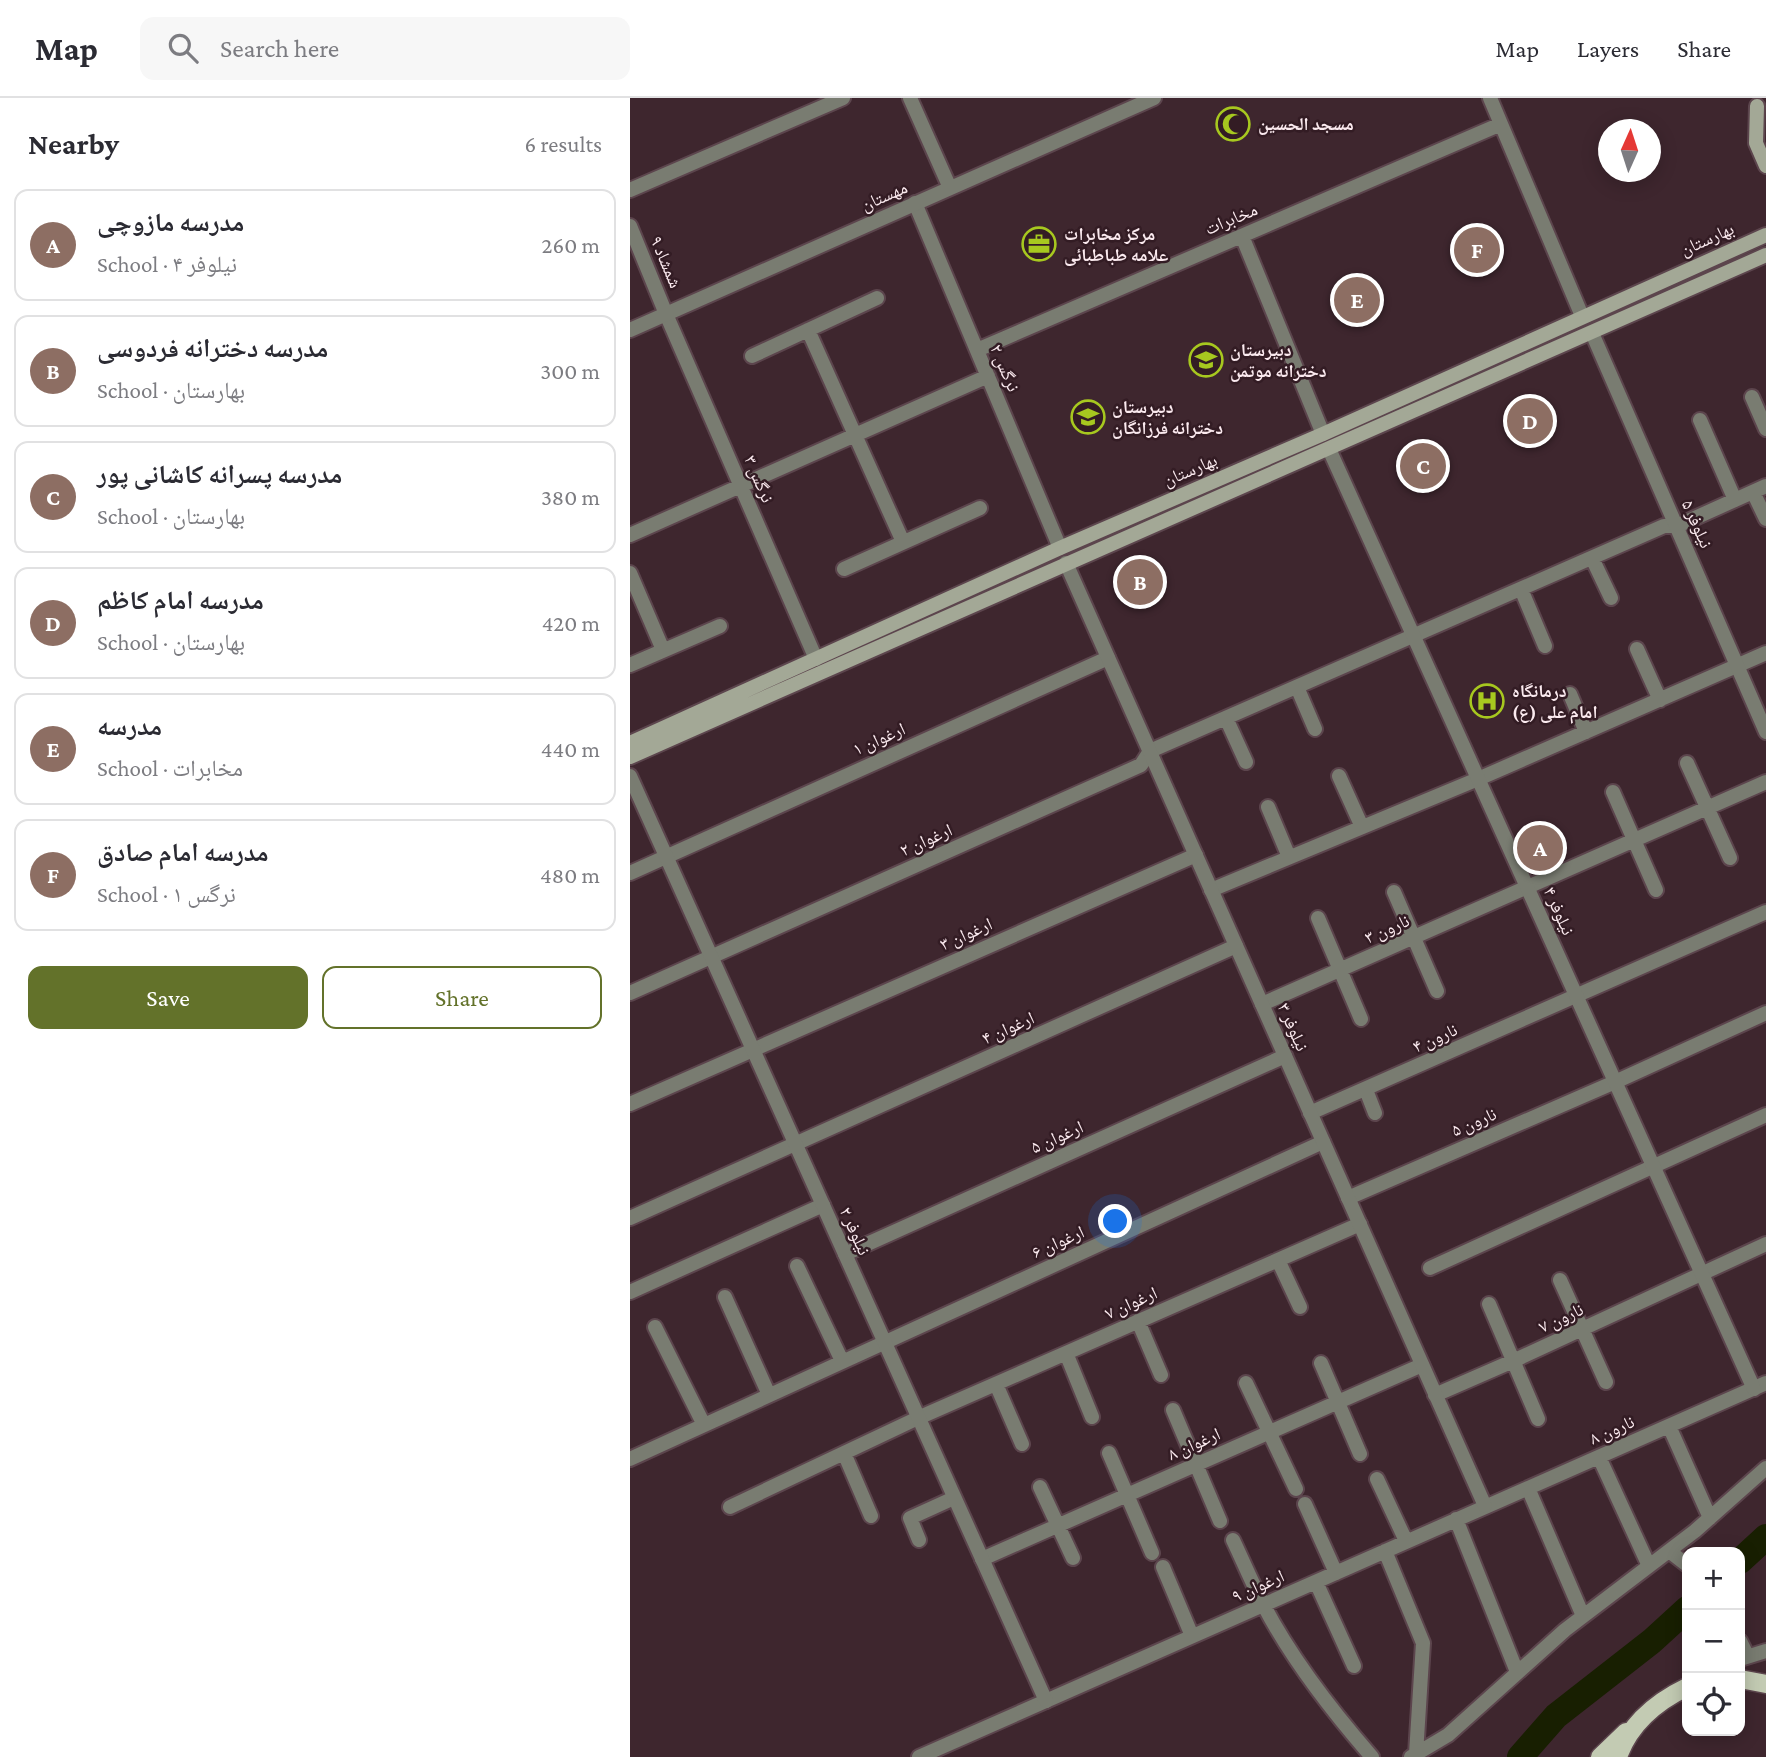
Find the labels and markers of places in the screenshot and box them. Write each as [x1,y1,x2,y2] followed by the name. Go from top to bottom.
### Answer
[1214,105,1252,143] mosque icon: مسجد الحسین
[1258,114,1354,135] place label: مسجد الحسین
[1064,224,1168,266] place label: مرکز مخابرات علامه طباطبائی
[1454,224,1500,276] pin: F
[1020,225,1058,263] office icon: مرکز مخابرات علامه طباطبائی
[1334,274,1380,326] pin: E
[1230,340,1327,382] place label: دبیرستان دخترانه موتمن
[1187,341,1225,379] school or university icon: دبیرستان دخترانه موتمن
[1507,395,1553,447] pin: D
[1112,397,1223,439] place label: دبیرستان دخترانه فرزانگان
[1069,398,1107,436] school or university icon: دبیرستان دخترانه فرزانگان
[1400,440,1446,492] pin: C
[1117,556,1163,608] pin: B
[1512,681,1598,724] place label: درمانگاه امام علی (ع)
[1468,682,1506,720] hospital icon: درمانگاه امام علی (ع)
[1517,822,1563,874] pin: A

